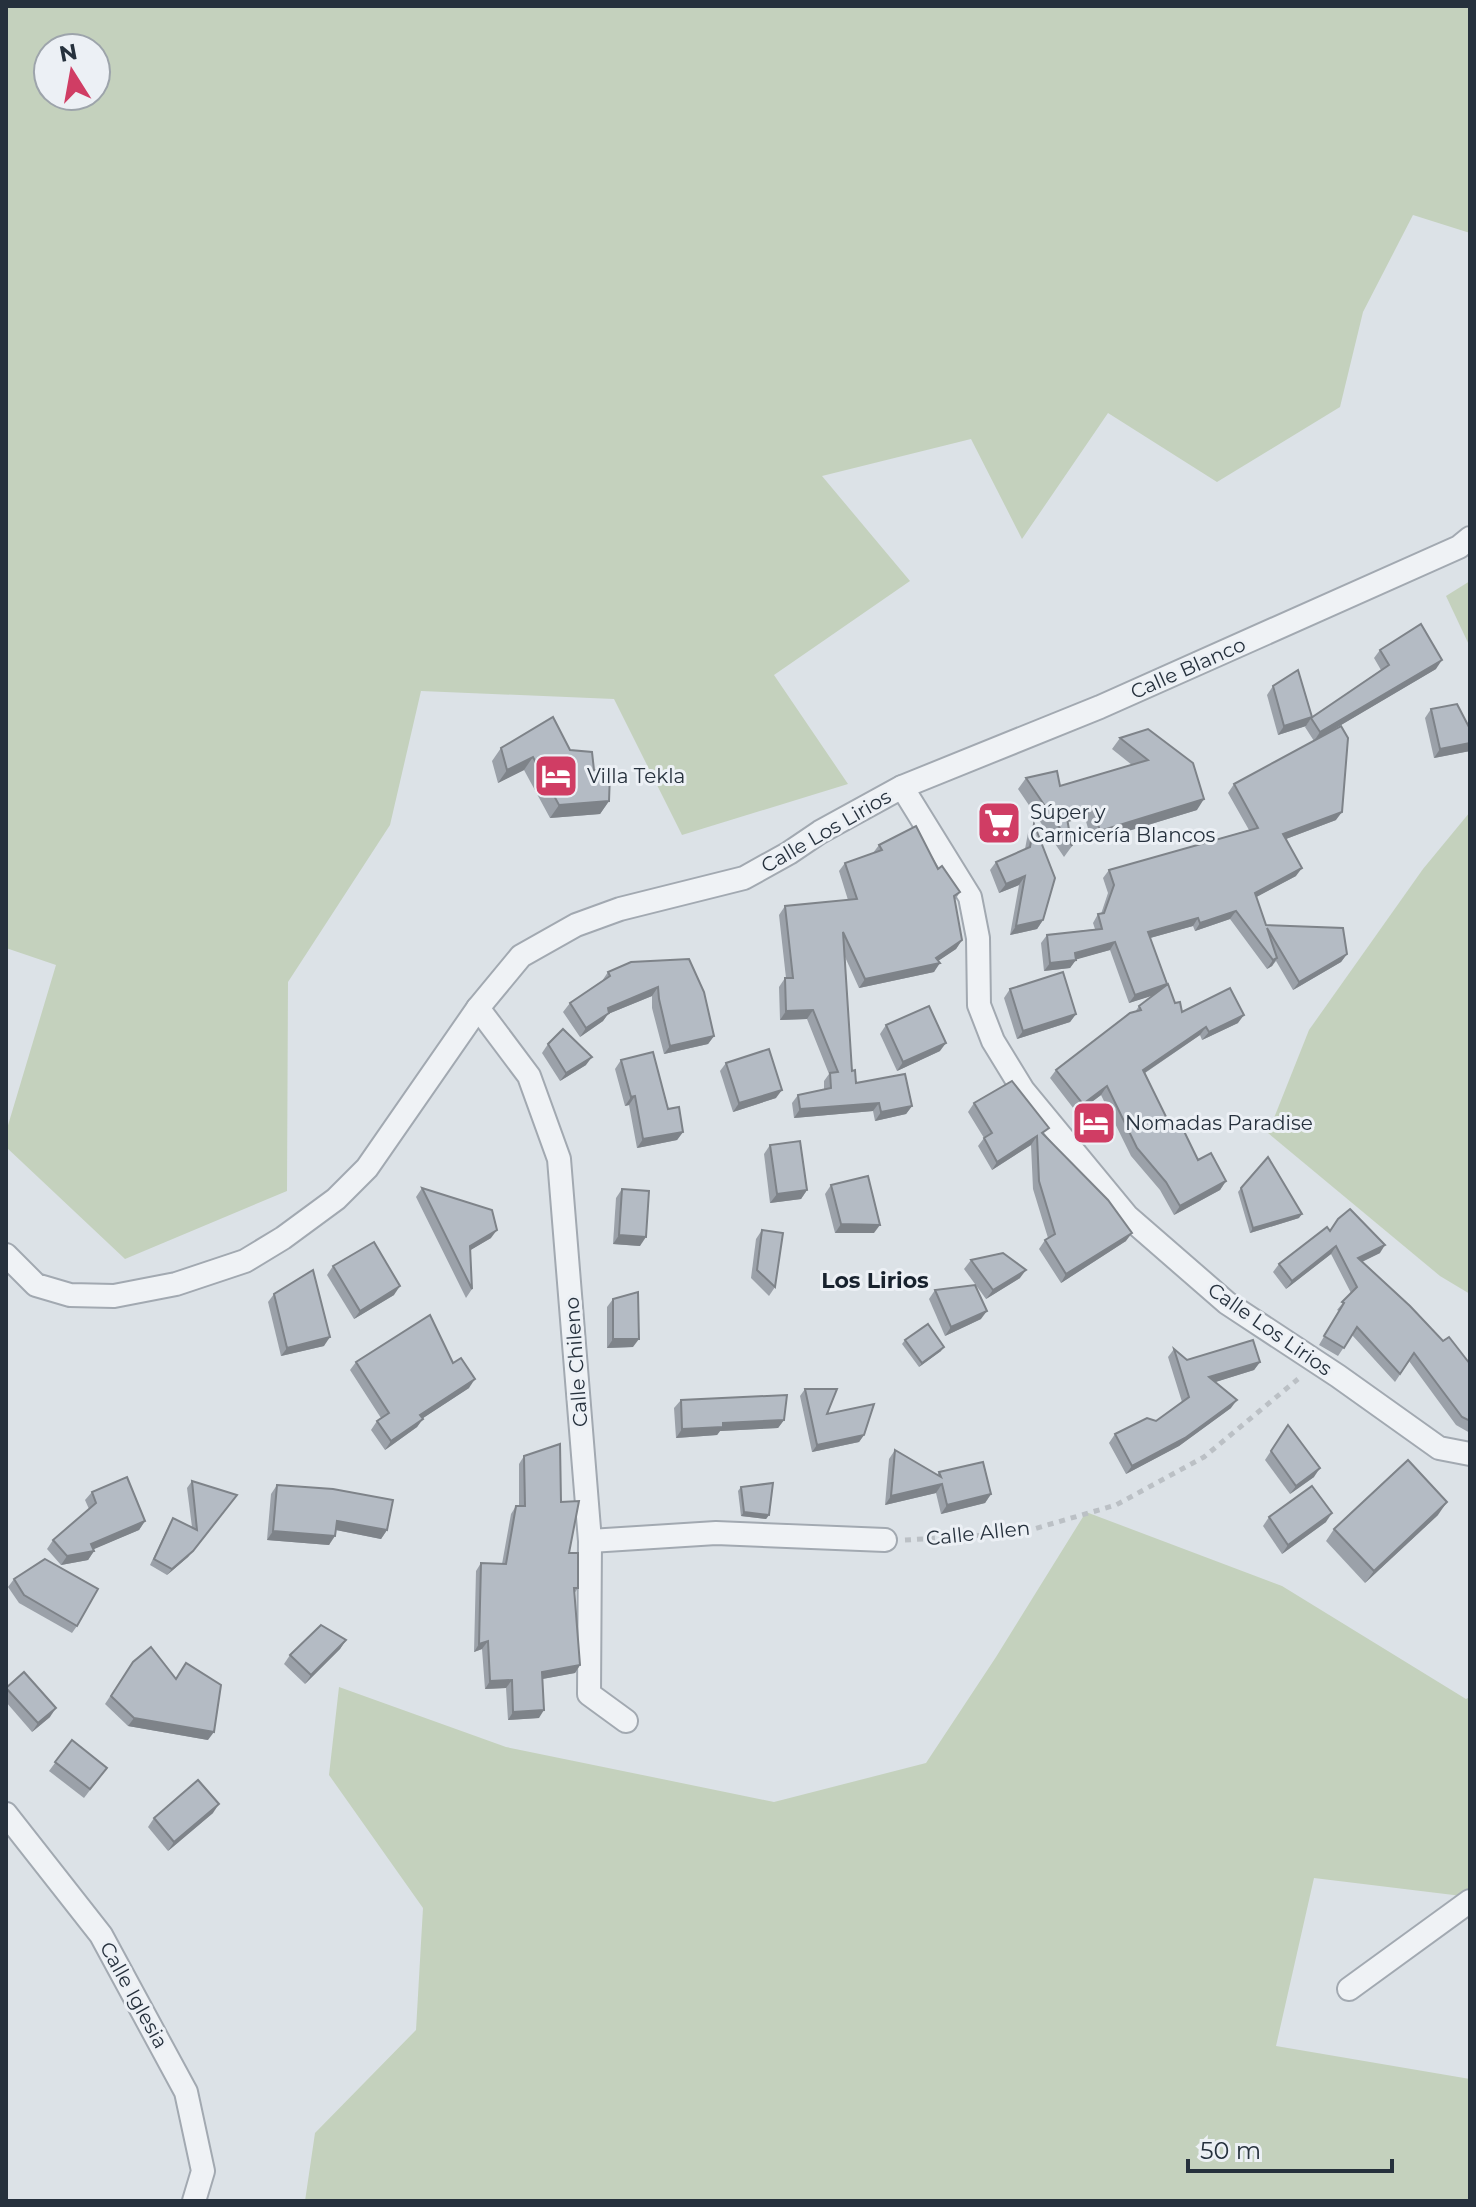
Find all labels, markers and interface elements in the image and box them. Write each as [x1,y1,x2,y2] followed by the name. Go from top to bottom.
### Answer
[32,32,112,112] north arrow
[57,38,80,68] text: N
[1127,632,1249,704] street label: Calle Blanco
[532,752,580,800] hotel icon: Villa Tekla
[587,764,685,788] place label: Villa Tekla
[757,784,895,878] street label: Calle Los Lirios
[975,799,1023,847] supermarket icon: Súper y Carnicería Blancos
[1030,800,1215,847] place label: Súper y Carnicería Blancos
[1070,1099,1118,1147] hotel icon: Nomadas Paradise
[1125,1111,1313,1135] place label: Nomadas Paradise
[821,1267,929,1294] district label: Los Lirios
[1203,1277,1337,1381] street label: Calle Los Lirios
[559,1296,593,1428] street label: Calle Chileno
[925,1516,1031,1550] street label: Calle Allen
[95,1938,173,2052] street label: Calle Iglesia
[1188,2123,1392,2173] scale bar
[1200,2136,1261,2165] text: 50 m

